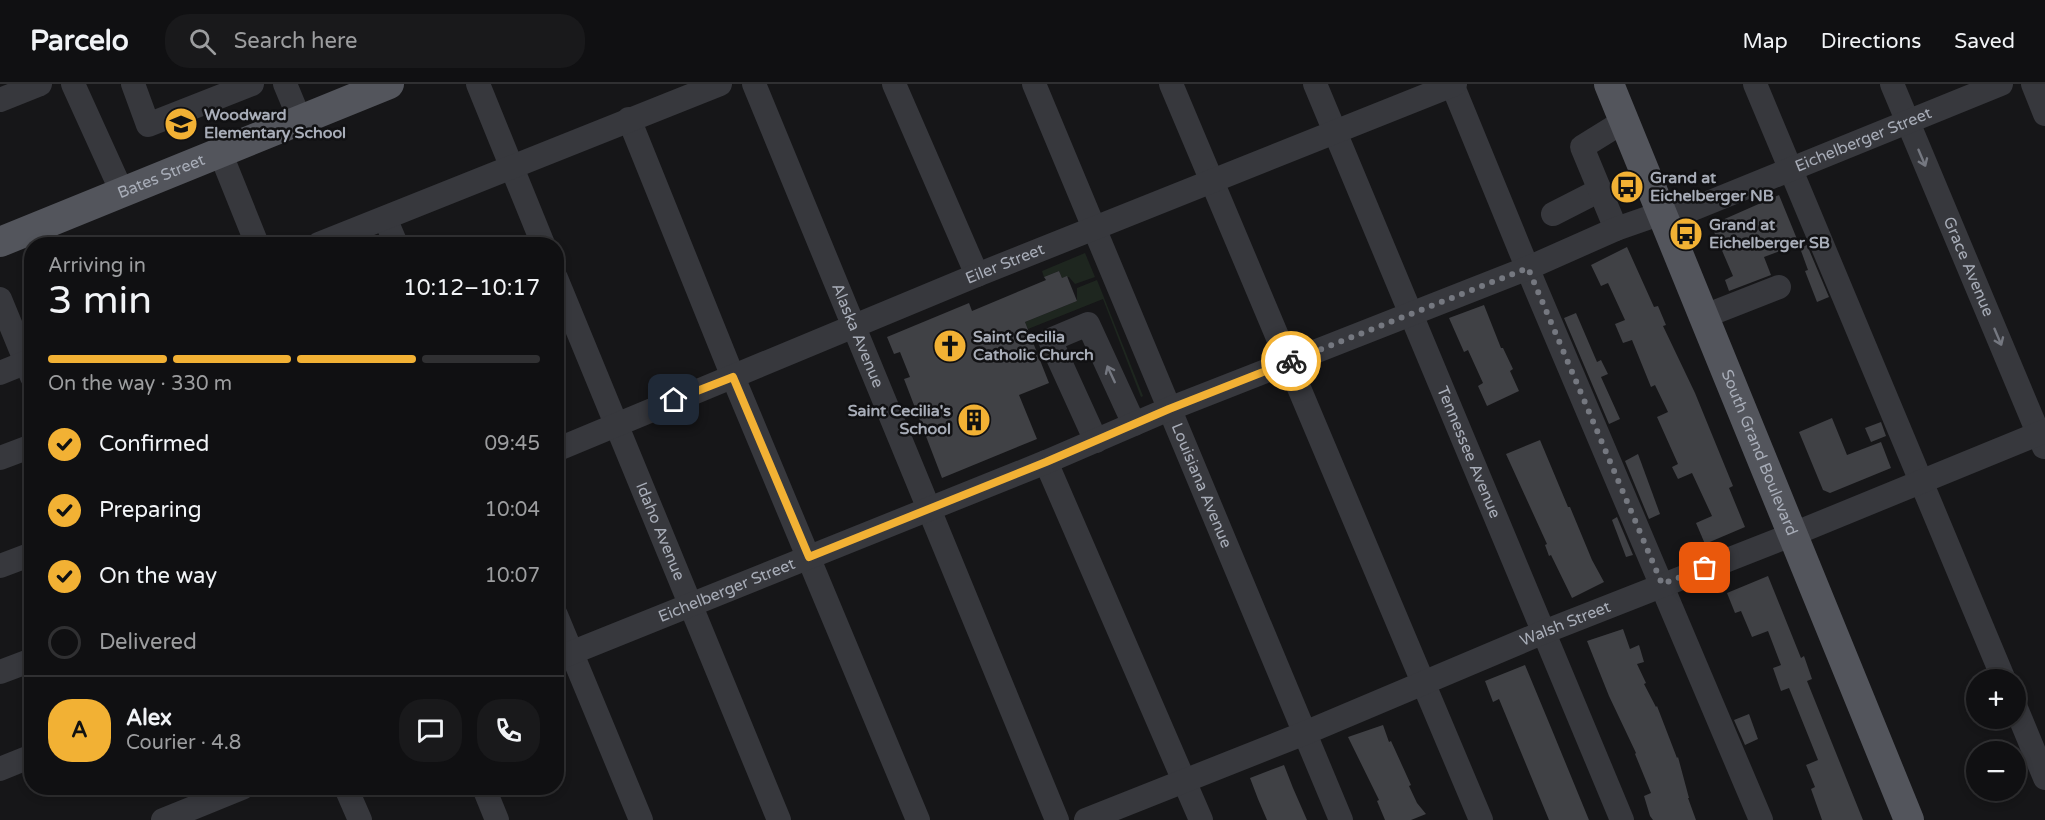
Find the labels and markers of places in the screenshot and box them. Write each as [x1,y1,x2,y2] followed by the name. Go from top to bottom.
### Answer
[204,105,346,143] place label: Woodward Elementary School
[163,106,199,142] school or university icon: Woodward Elementary School
[1650,168,1774,206] place label: Grand at Eichelberger NB
[1609,169,1645,205] bus stop icon: Grand at Eichelberger NB
[1709,215,1830,253] place label: Grand at Eichelberger SB
[1668,216,1704,252] bus stop icon: Grand at Eichelberger SB
[973,327,1094,365] place label: Saint Cecilia Catholic Church
[932,328,968,364] church icon: Saint Cecilia Catholic Church
[648,374,699,425] pin
[848,401,951,439] place label: Saint Cecilia's School
[956,402,992,438] building icon: Saint Cecilia's School
[1679,542,1730,593] pin

